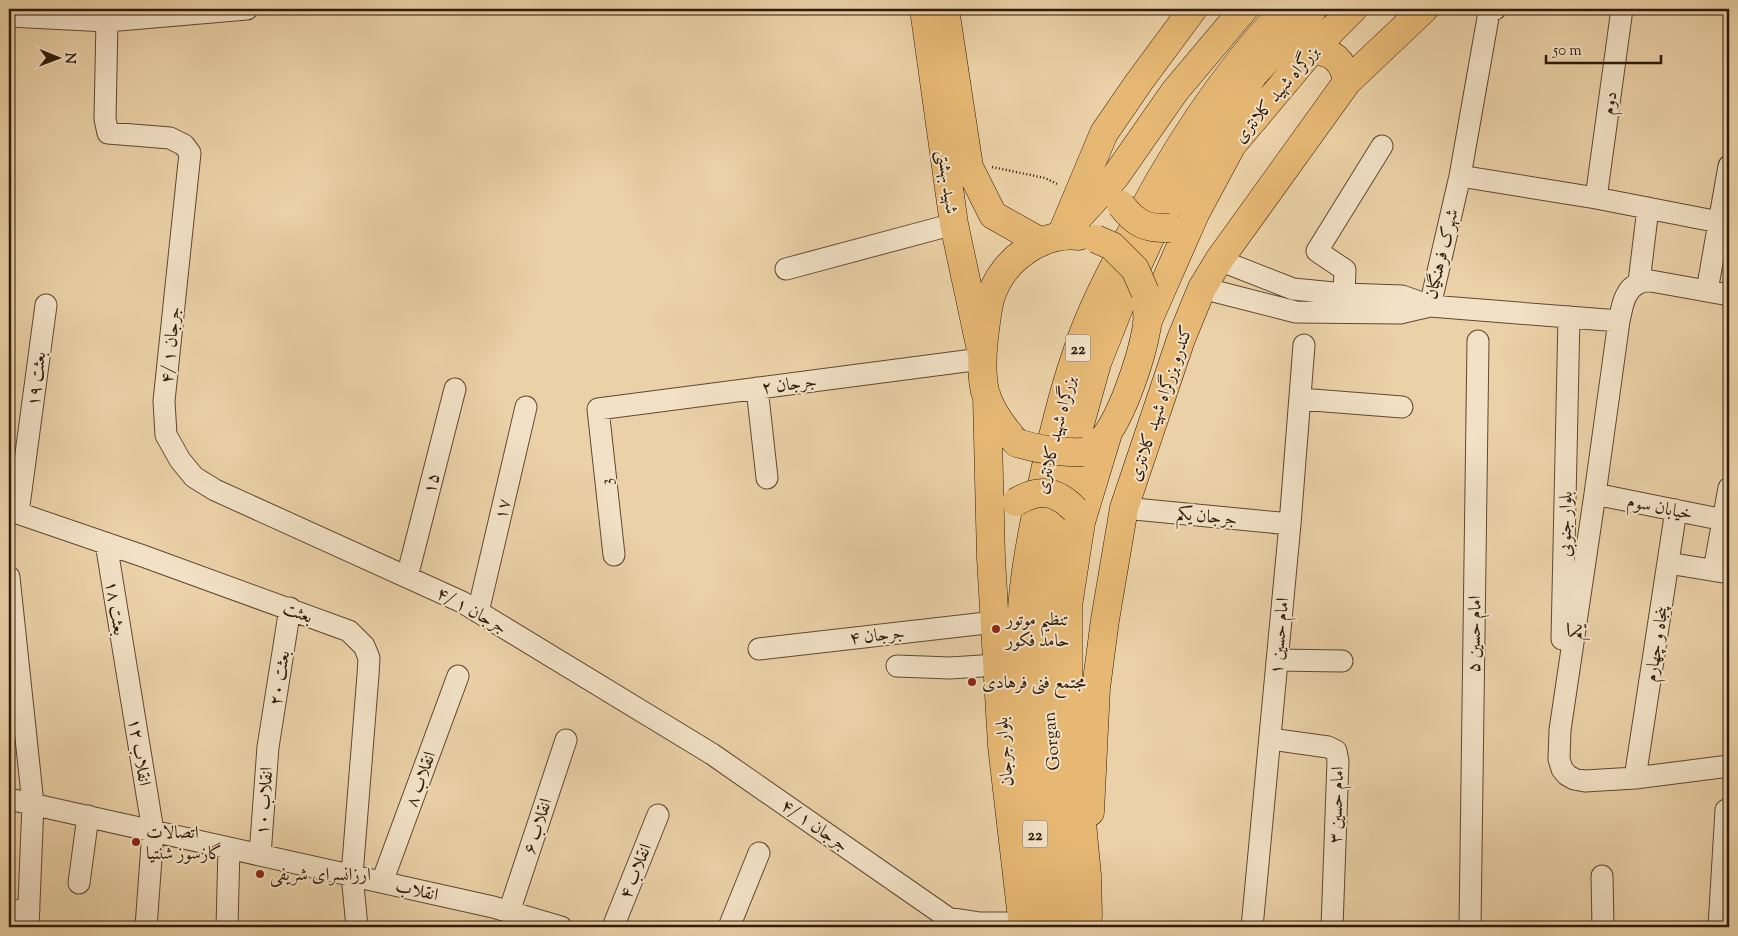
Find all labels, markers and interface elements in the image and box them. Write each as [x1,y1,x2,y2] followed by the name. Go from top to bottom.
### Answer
[32,32,82,82] north arrow
[1546,32,1660,64] scale bar
[1228,40,1326,150] street label: بزرگراه شهید کلانتری
[1552,41,1582,62] text: 50 m
[59,52,79,64] text: N
[1596,90,1626,117] street label: دوم
[929,149,963,216] street label: شهید بهشتی
[1419,206,1467,303] street label: شهرک فرهنگیان
[155,305,189,385] street label: جرجان ۱ /۴
[1122,322,1201,485] street label: کندرو بزرگراه شهید کلانتری
[1066,334,1090,362] road number: 22
[22,350,54,408] street label: بعثت ۱۹
[760,370,818,402] street label: جرجان ۲
[1029,374,1084,497] street label: بزرگراه شهید کلانتری
[418,470,448,497] street label: ۱۵
[595,477,621,487] street label: 3
[1624,489,1695,530] street label: خیابان سوم
[1553,491,1581,557] street label: بلوار جنوبی
[489,496,519,523] street label: ۱۷
[1175,502,1238,536] street label: جرجان یکم
[97,579,131,638] street label: ۱۸ بعثت
[431,582,511,642] street label: جرجان ۱ /۴
[1462,595,1491,673] street label: امام حسین ۵
[278,596,316,631] street label: بعثت
[1265,597,1298,676] street label: امام حسین ۱
[1639,604,1678,684] street label: پنجاه و چهارم
[1004,608,1070,655] place label: تنظیم موتور حامد فکور
[1563,620,1593,642] street label: یکم
[848,621,906,653] street label: ۴ جرجان
[990,623,1002,635] marker: تنظیم موتور حامد فکور
[264,649,298,708] street label: ۲۰ بعثت
[982,671,1086,698] place label: مجتمع فنی فرهادی
[966,676,978,688] marker: مجتمع فنی فرهادی
[1037,710,1069,771] street label: Gorgan
[990,716,1022,788] street label: بلوار جرجان
[120,717,156,788] street label: ۱۲ انقلاب
[400,748,444,811] street label: ۸ انقلاب
[251,766,281,836] street label: ۱۰ انقلاب
[1324,766,1353,844] street label: امام حسین ۳
[775,794,853,859] street label: جرجان ۱ /۴
[518,795,560,858] street label: ۶ انقلاب
[146,821,222,868] place label: اتصالات گازسوز شنتیا
[1022,821,1048,848] road number: 22
[130,836,142,848] marker: اتصالات گازسوز شنتیا
[614,840,660,903] street label: ۴ انقلاب
[270,863,371,889] place label: ارزانسرای شریفی
[254,868,266,880] marker: ارزانسرای شریفی
[393,874,441,909] street label: انقلاب

